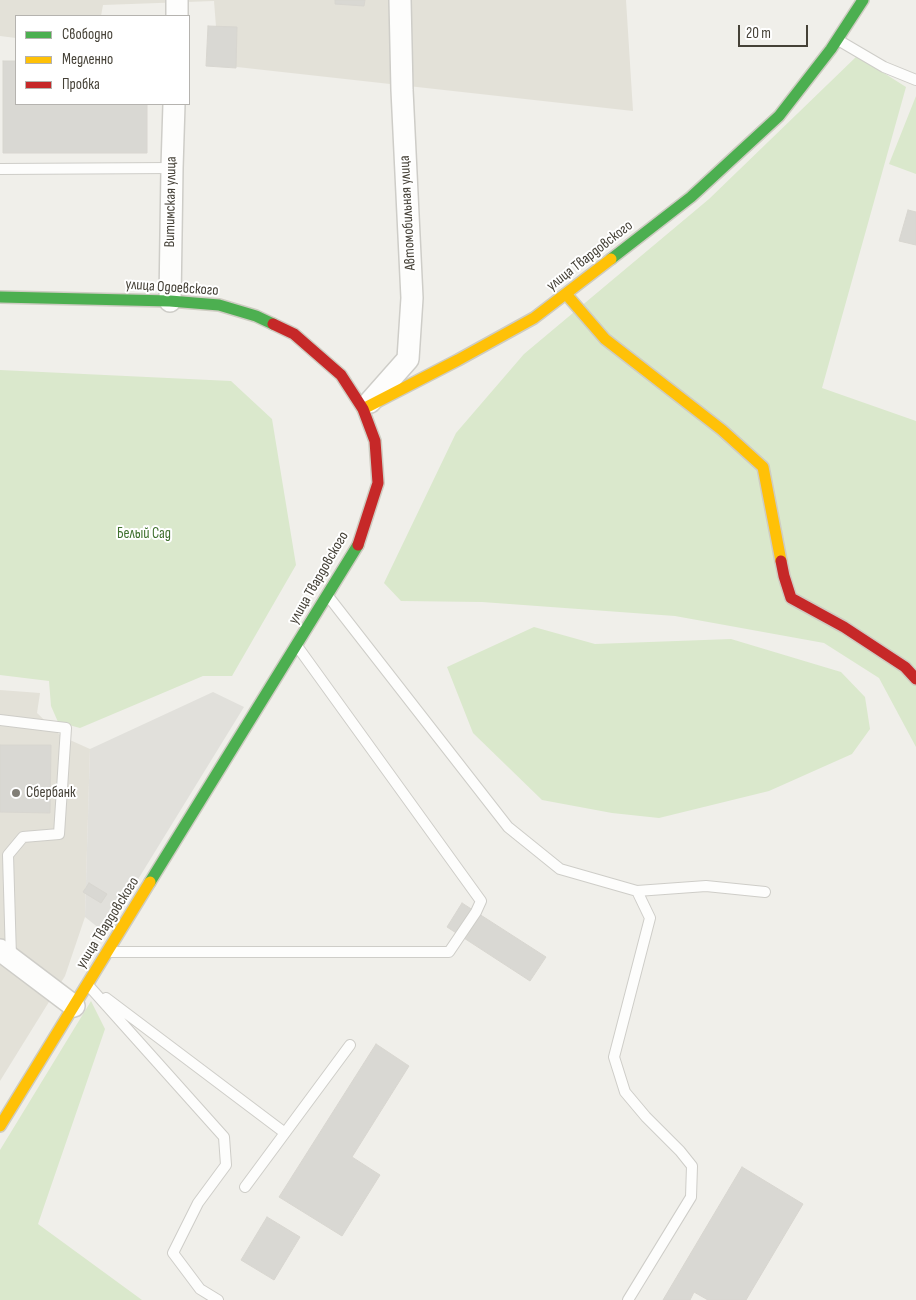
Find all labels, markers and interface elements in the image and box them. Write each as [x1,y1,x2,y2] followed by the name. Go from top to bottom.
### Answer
[15,15,190,105] legend
[741,15,811,47] scale bar
[746,24,771,43] text: 20 m
[62,25,113,44] text: Свободно
[62,50,113,69] text: Медленно
[62,75,100,94] text: Пробка
[396,155,420,271] street label: Автомобильная улица
[161,156,181,248] street label: Витимская улица
[543,217,637,295] street label: улица Твардовского
[125,276,219,300] street label: улица Одоевского
[117,525,171,543] park label: Белый Сад
[285,528,353,628] street label: улица Твардовского
[26,784,76,802] place label: Сбербанк
[10,787,22,799] marker: Сбербанк
[73,874,143,972] street label: улица Твардовского

